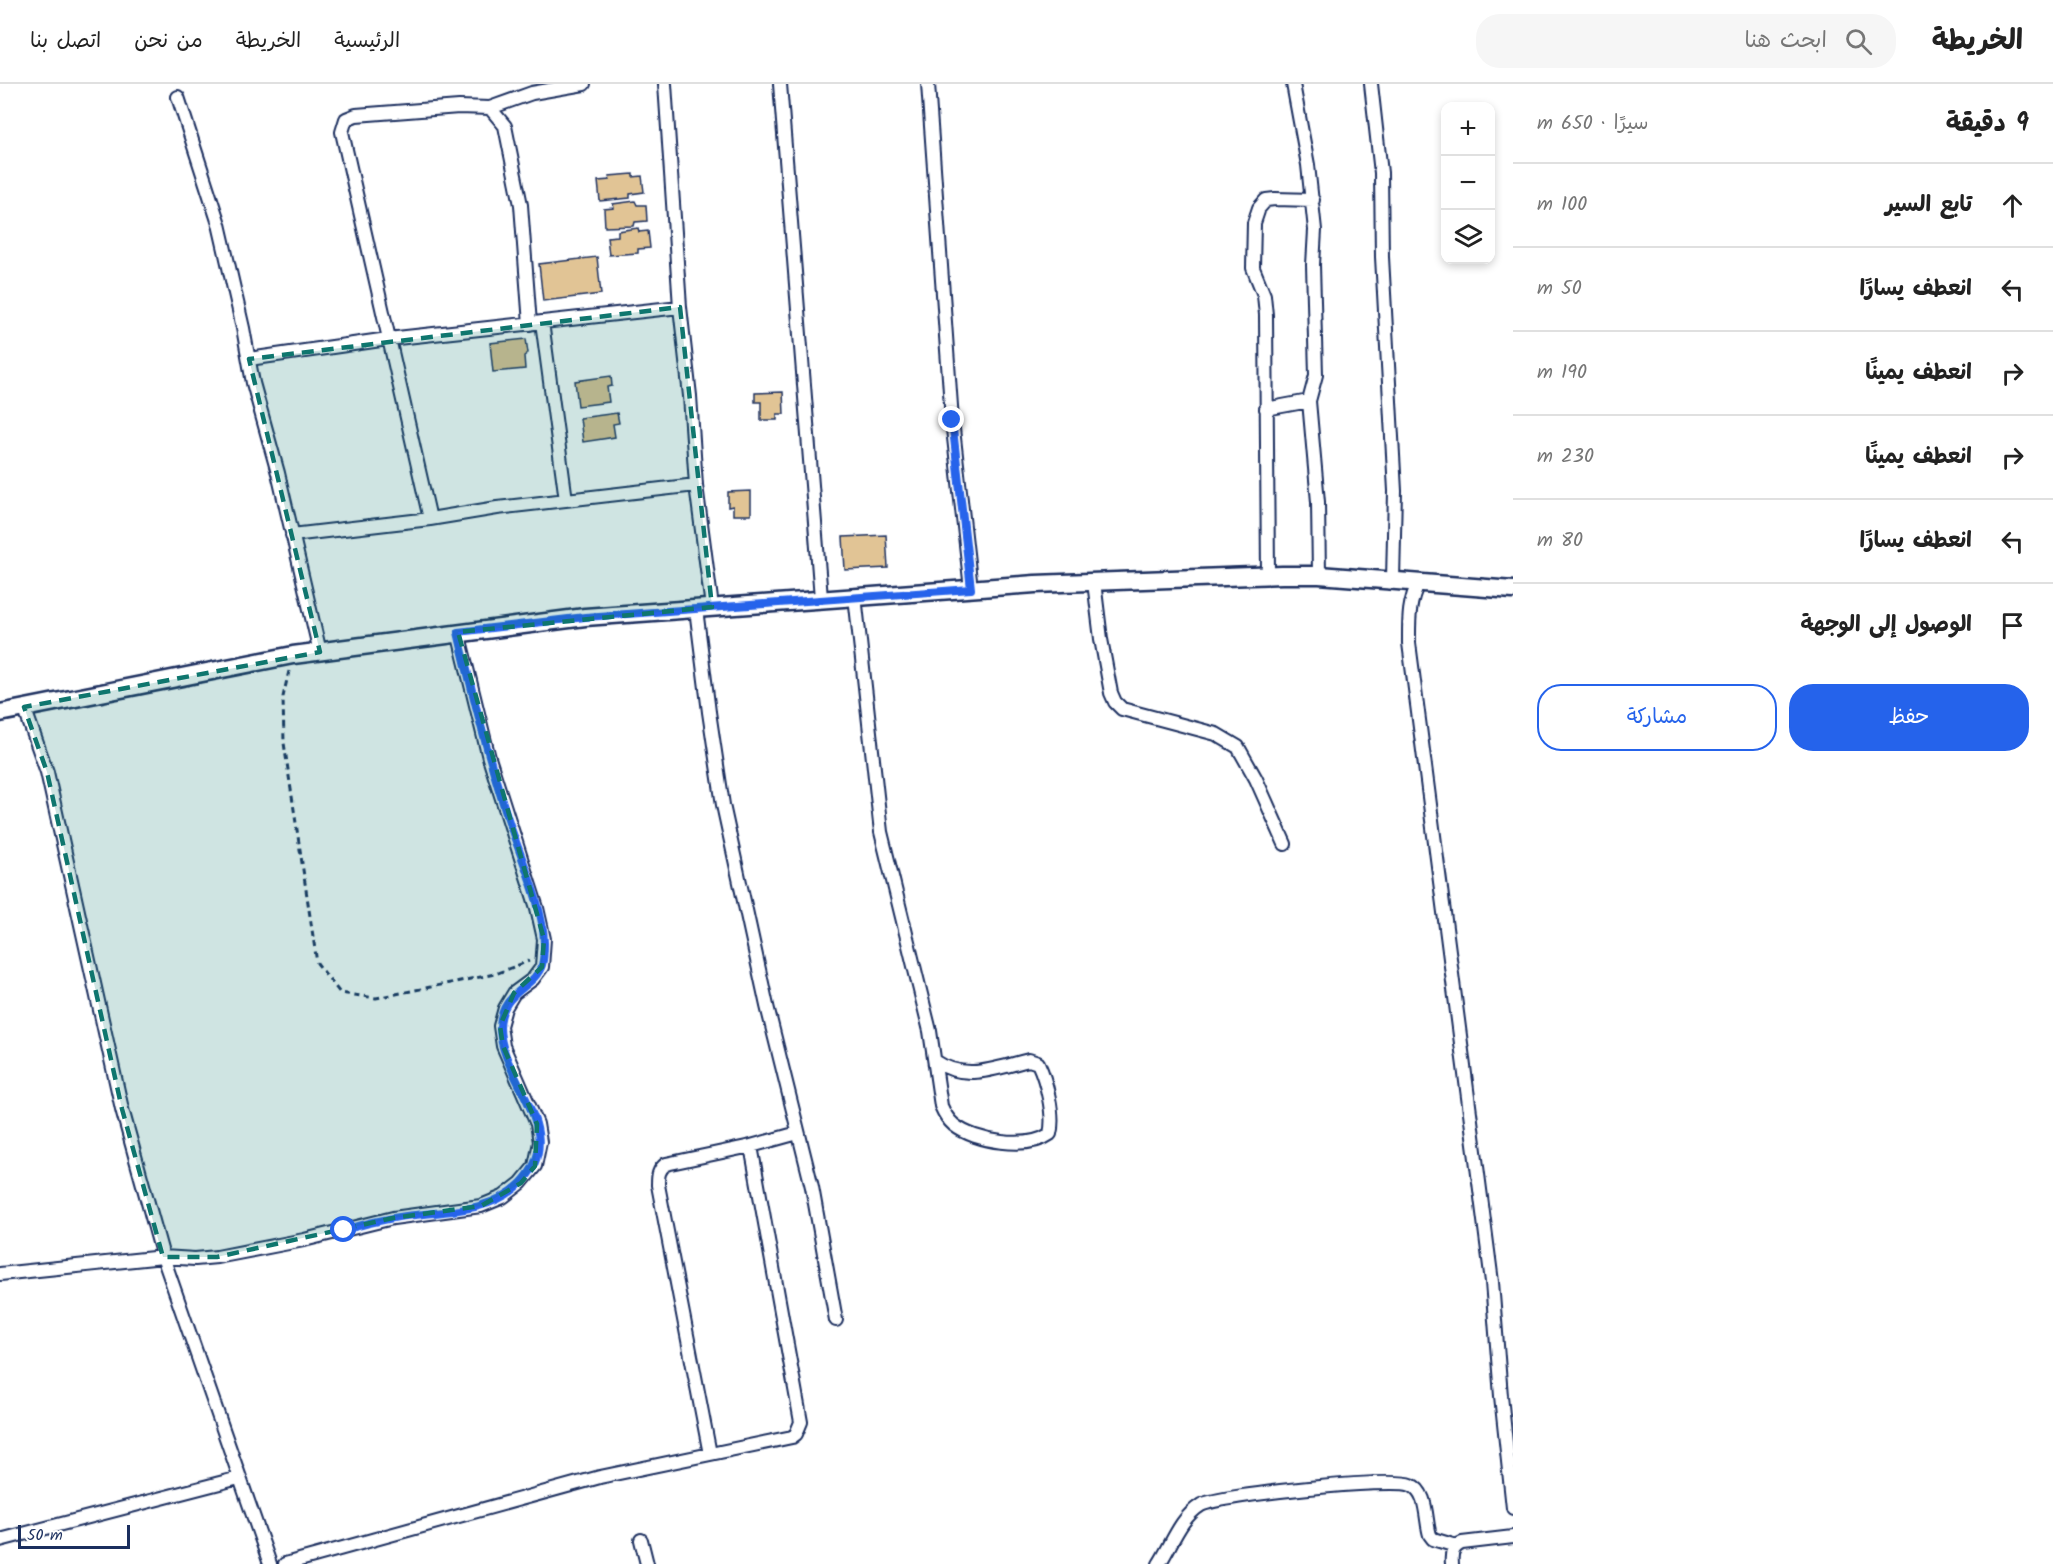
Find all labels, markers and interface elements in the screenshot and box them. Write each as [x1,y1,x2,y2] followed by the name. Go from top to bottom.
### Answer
[1476,14,1896,68] search box
[1932,19,2023,64] text: الخريطة
[1744,24,1827,59] text: ابحث هنا
[30,25,101,58] text: اتصل بنا
[134,25,203,58] text: من نحن
[236,25,301,58] text: الخريطة
[334,25,400,58] text: الرئيسية
[1842,25,1875,58] icon: search
[1441,102,1495,264] map controls
[1441,102,1495,156] button: +
[1946,103,2029,145] text: 9 دقيقة
[1537,108,1648,140] text: سيرًا · 650 m
[1441,156,1495,210] button: −
[1885,188,1972,223] text: تابع السير
[1537,189,1587,221] text: 100 m
[1996,189,2029,222] icon: ahead
[1441,210,1495,264] button: layers
[1860,272,1972,307] text: انعطف يسارًا
[1537,273,1582,305] text: 50 m
[1996,273,2029,306] icon: left
[1865,356,1972,391] text: انعطف يمينًا
[1537,357,1587,389] text: 190 m
[1996,357,2029,390] icon: right
[938,406,964,432] route end
[1865,440,1972,475] text: انعطف يمينًا
[1537,441,1594,473] text: 230 m
[1996,441,2029,474] icon: right
[1860,524,1972,559] text: انعطف يسارًا
[1537,525,1583,557] text: 80 m
[1996,525,2029,558] icon: left
[1800,608,1972,643] text: الوصول إلى الوجهة
[1996,609,2029,642] icon: arrive
[1537,684,1777,751] button: مشاركة
[1789,684,2029,751] button: حفظ
[330,1216,356,1242] route start
[18,1522,130,1550] scale bar
[27,1523,63,1548] text: 50 m

